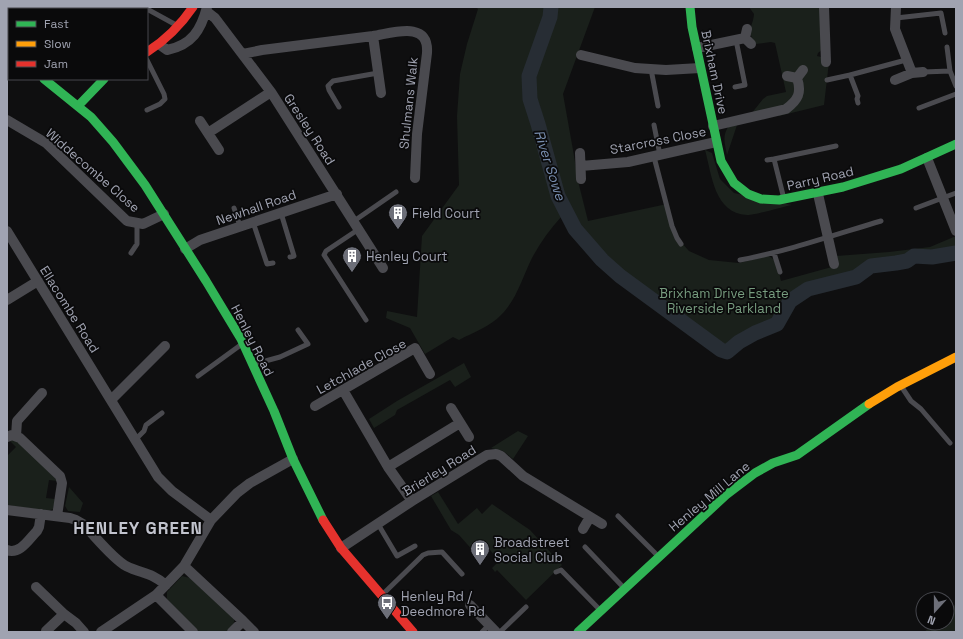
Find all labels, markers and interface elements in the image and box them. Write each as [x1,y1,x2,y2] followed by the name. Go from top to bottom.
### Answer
[8,8,148,80] legend
[44,16,69,32] text: Fast
[697,29,732,116] street label: Brixham Drive
[44,36,71,52] text: Slow
[44,56,68,72] text: Jam
[395,56,422,150] street label: Shulmans Walk
[280,90,339,168] street label: Gresley Road
[609,123,708,158] street label: Starcross Close
[42,125,143,216] street label: Widdecombe Close
[530,127,570,203] water label: River Sowe
[785,163,855,194] street label: Parry Road
[214,186,298,229] street label: Newhall Road
[387,202,409,230] building icon: Field Court
[412,205,480,222] place label: Field Court
[341,245,363,273] building icon: Henley Court
[366,248,448,265] place label: Henley Court
[36,263,103,356] street label: Ellacombe Road
[659,285,789,317] park label: Brixham Drive Estate Riverside Parkland
[227,301,278,379] street label: Henley Road
[313,335,409,398] street label: Letchlade Close
[399,441,479,500] street label: Brierley Road
[665,457,753,535] street label: Henley Mill Lane
[73,517,203,539] district label: HENLEY GREEN
[494,534,569,566] place label: Broadstreet Social Club
[469,538,491,566] building icon: Broadstreet Social Club
[401,588,485,620] place label: Henley Rd / Deedmore Rd
[915,591,955,631] north arrow
[376,592,398,620] bus stop icon: Henley Rd / Deedmore Rd
[925,612,937,628] text: N

